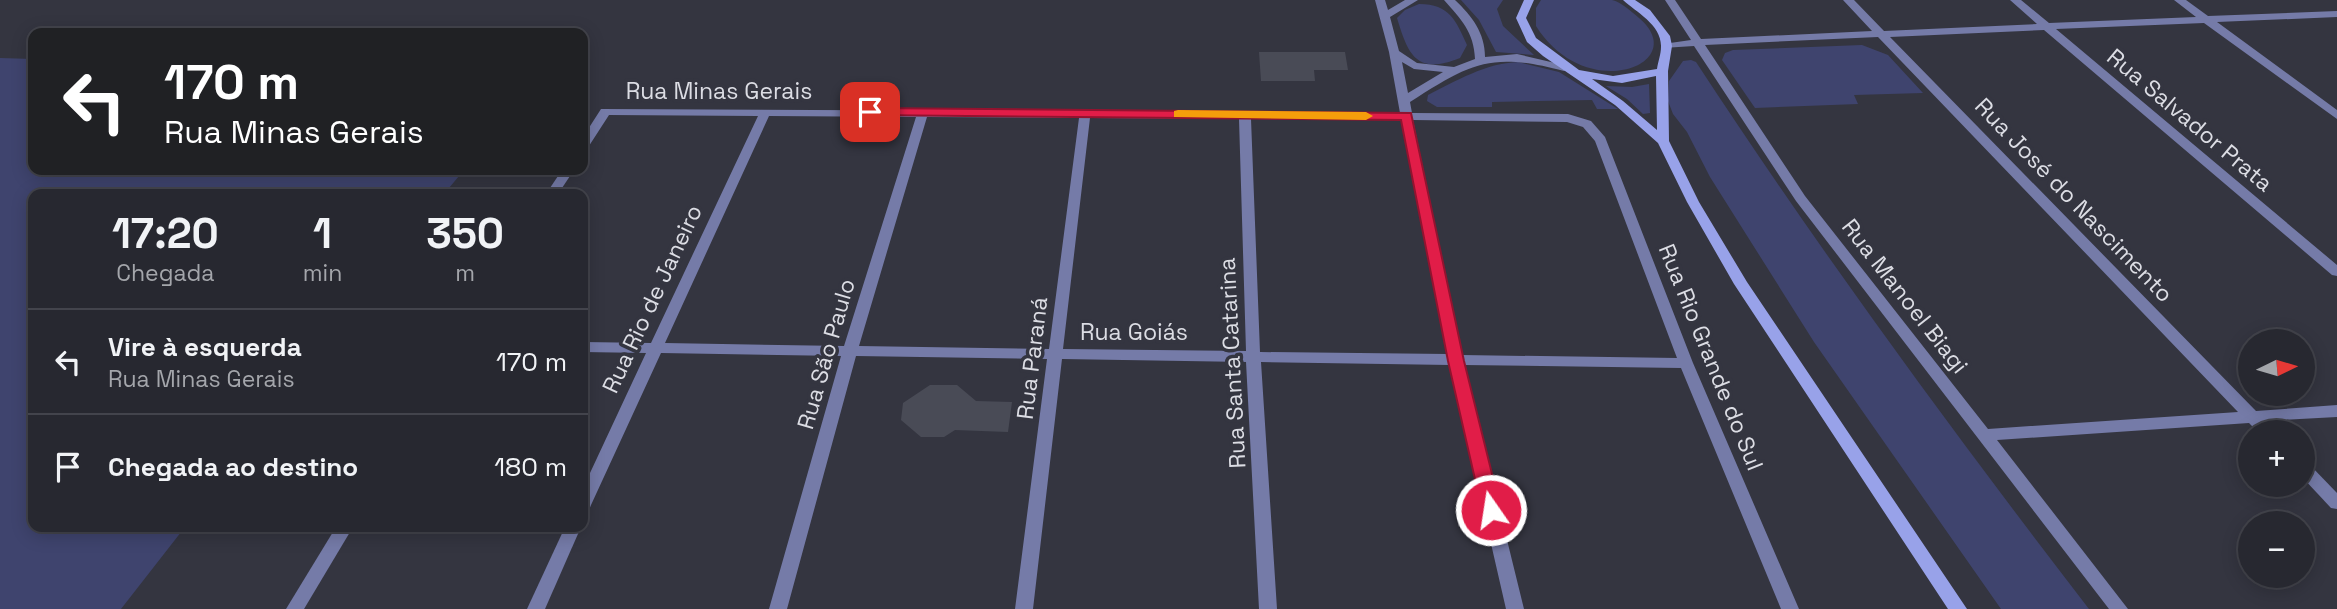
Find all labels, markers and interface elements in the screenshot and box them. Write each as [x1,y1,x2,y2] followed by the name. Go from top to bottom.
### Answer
[2101,42,2279,198] street label: Rua Salvador Prata
[164,51,299,113] text: 170 m
[49,56,140,147] icon: left
[626,76,812,106] street label: Rua Minas Gerais
[840,82,900,142] pin
[1968,91,2180,309] street label: Rua José do Nascimento
[851,93,889,131] icon: arrive
[164,112,424,152] text: Rua Minas Gerais
[595,200,709,398] street label: Rua Rio de Janeiro
[112,207,219,260] text: 17:20
[313,207,332,260] text: 1
[426,207,504,260] text: 350
[1835,213,1975,379] street label: Rua Manoel Biagi
[1652,239,1770,475] street label: Rua Rio Grande do Sul
[1211,257,1253,469] street label: Rua Santa Catarina
[116,258,214,288] text: Chegada
[303,258,342,288] text: min
[455,258,475,288] text: m
[790,275,862,433] street label: Rua São Paulo
[1010,295,1054,421] street label: Rua Paraná
[1080,317,1188,347] street label: Rua Goiás
[2238,329,2315,406] north arrow
[2238,329,2315,588] map controls
[108,330,302,364] text: Vire à esquerda
[49,343,87,381] icon: left
[496,345,567,379] text: 170 m
[108,364,295,394] text: Rua Minas Gerais
[2238,420,2315,497] button: +
[49,448,87,486] icon: arrive
[108,450,358,484] text: Chegada ao destino
[494,450,567,484] text: 180 m
[1454,473,1528,547] position arrow
[2238,511,2315,588] button: −

